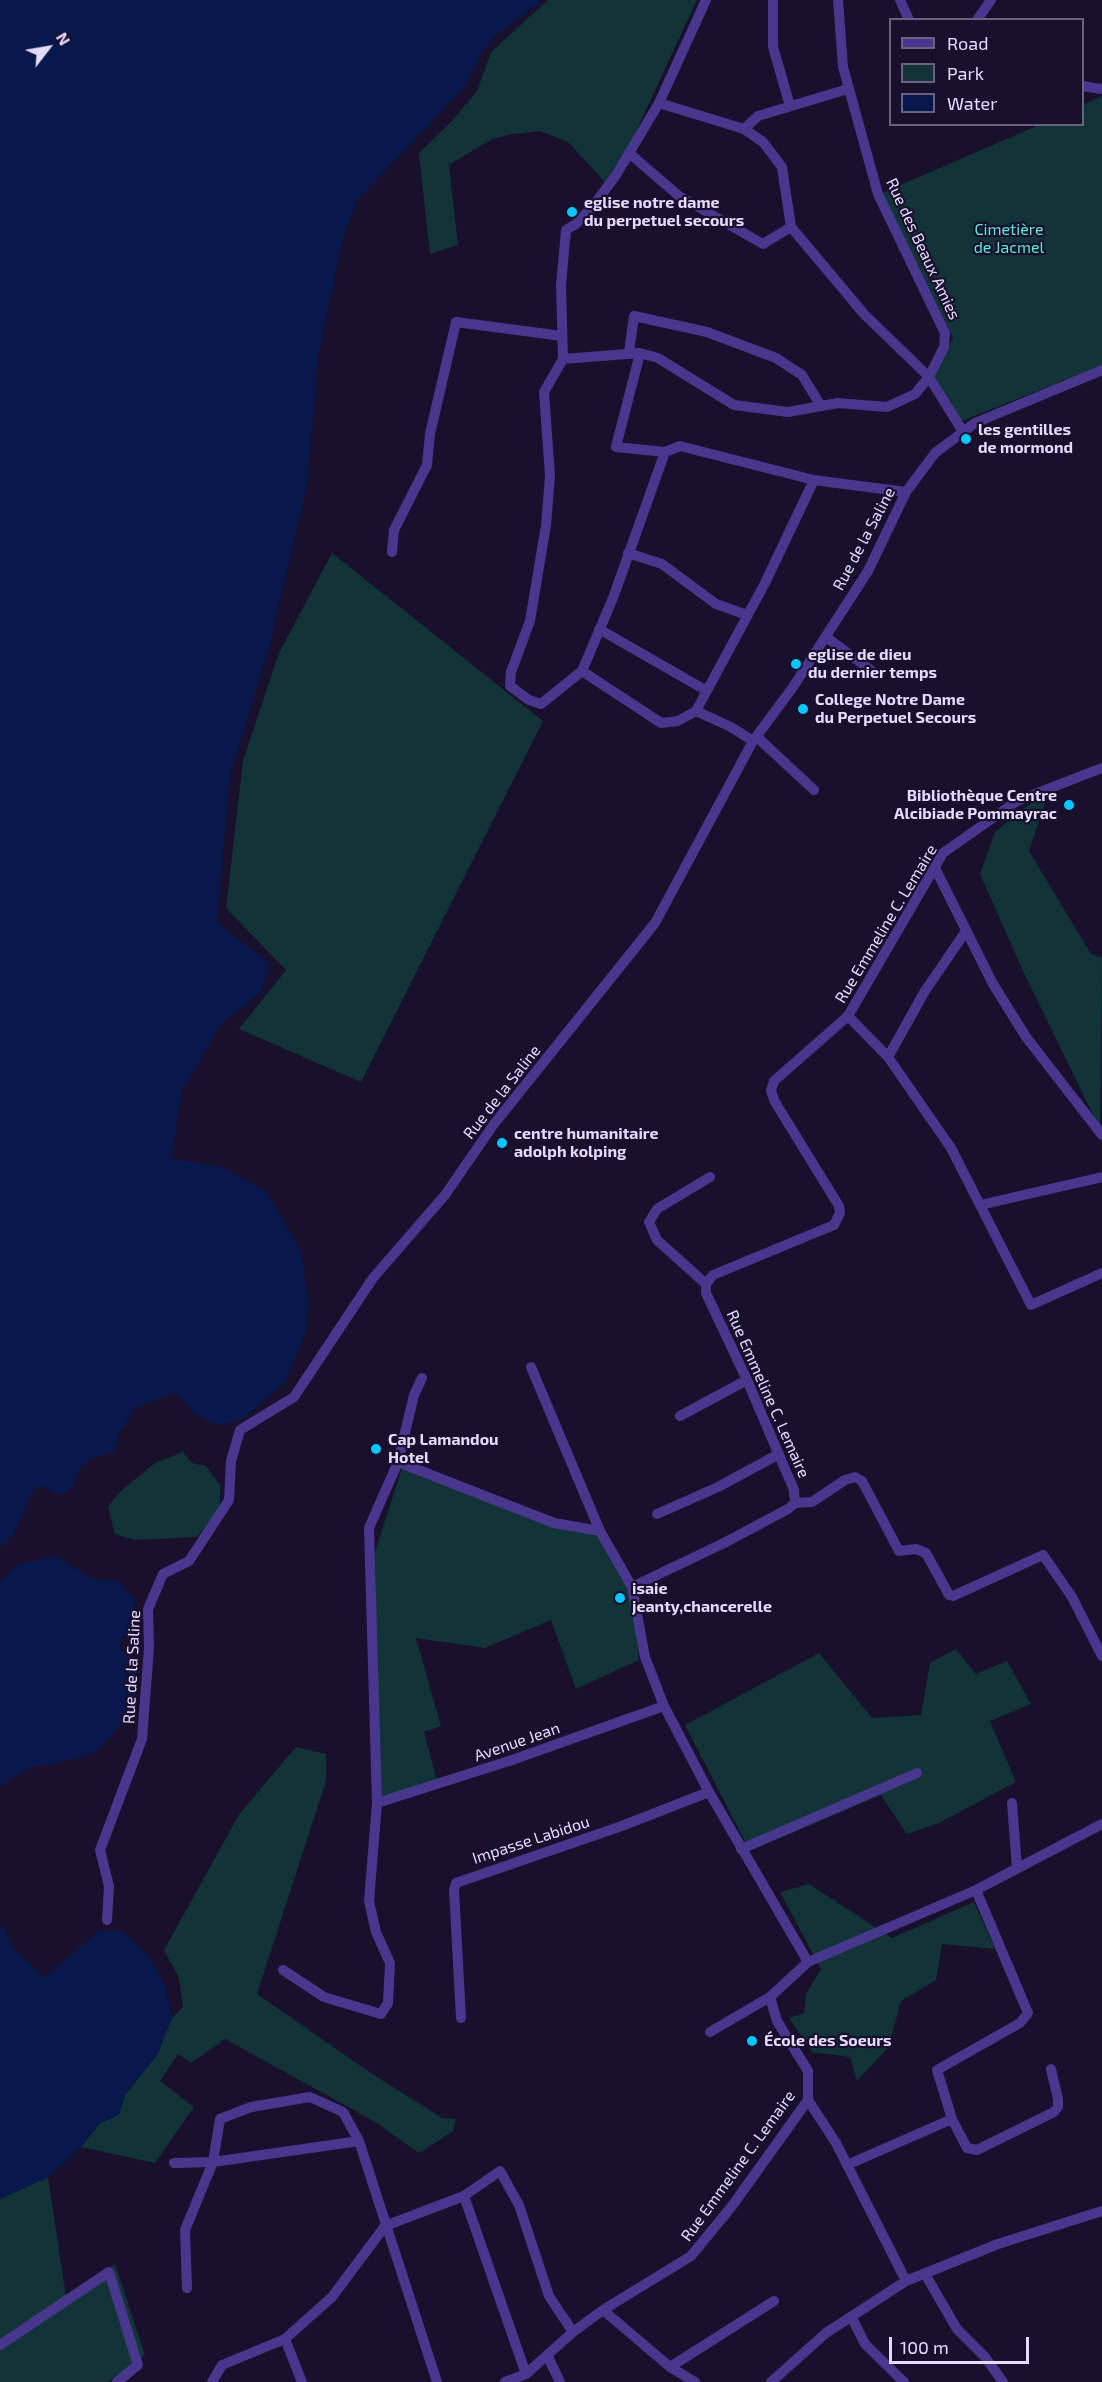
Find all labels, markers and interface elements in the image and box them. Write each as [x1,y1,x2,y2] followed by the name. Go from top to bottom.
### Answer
[18,18,78,78] north arrow
[889,18,1084,126] legend
[53,29,75,48] text: N
[947,32,988,54] text: Road
[947,62,984,84] text: Park
[947,92,997,114] text: Water
[882,175,964,323] street label: Rue des Beaux Amies
[584,193,744,231] place label: eglise notre dame du perpetuel secours
[565,205,579,219] marker: eglise notre dame du perpetuel secours
[974,220,1044,258] park label: Cimetière de Jacmel
[978,420,1073,458] place label: les gentilles de mormond
[959,432,973,446] marker: les gentilles de mormond
[829,484,899,594] street label: Rue de la Saline
[808,645,937,683] place label: eglise de dieu du dernier temps
[789,657,803,671] marker: eglise de dieu du dernier temps
[815,690,976,728] place label: College Notre Dame du Perpetuel Secours
[796,702,810,716] marker: College Notre Dame du Perpetuel Secours
[894,786,1057,824] place label: Bibliothèque Centre Alcibiade Pommayrac
[1062,798,1076,812] marker: Bibliothèque Centre Alcibiade Pommayrac
[831,841,941,1007] street label: Rue Emmeline C. Lemaire
[459,1041,545,1143] street label: Rue de la Saline
[514,1124,659,1162] place label: centre humanitaire adolph kolping
[495,1136,509,1150] marker: centre humanitaire adolph kolping
[722,1307,814,1481] street label: Rue Emmeline C. Lemaire
[388,1430,499,1468] place label: Cap Lamandou Hotel
[369,1442,383,1456] marker: Cap Lamandou Hotel
[632,1579,772,1617] place label: isaie jeanty,chancerelle
[613,1591,627,1605] marker: isaie jeanty,chancerelle
[119,1610,145,1724] street label: Rue de la Saline
[472,1718,562,1766] street label: Avenue Jean
[470,1812,592,1868] street label: Impasse Labidou
[764,2031,892,2051] place label: École des Soeurs
[745,2034,759,2048] marker: École des Soeurs
[677,2087,799,2245] street label: Rue Emmeline C. Lemaire
[892,2325,1032,2363] scale bar
[900,2336,949,2358] text: 100 m

